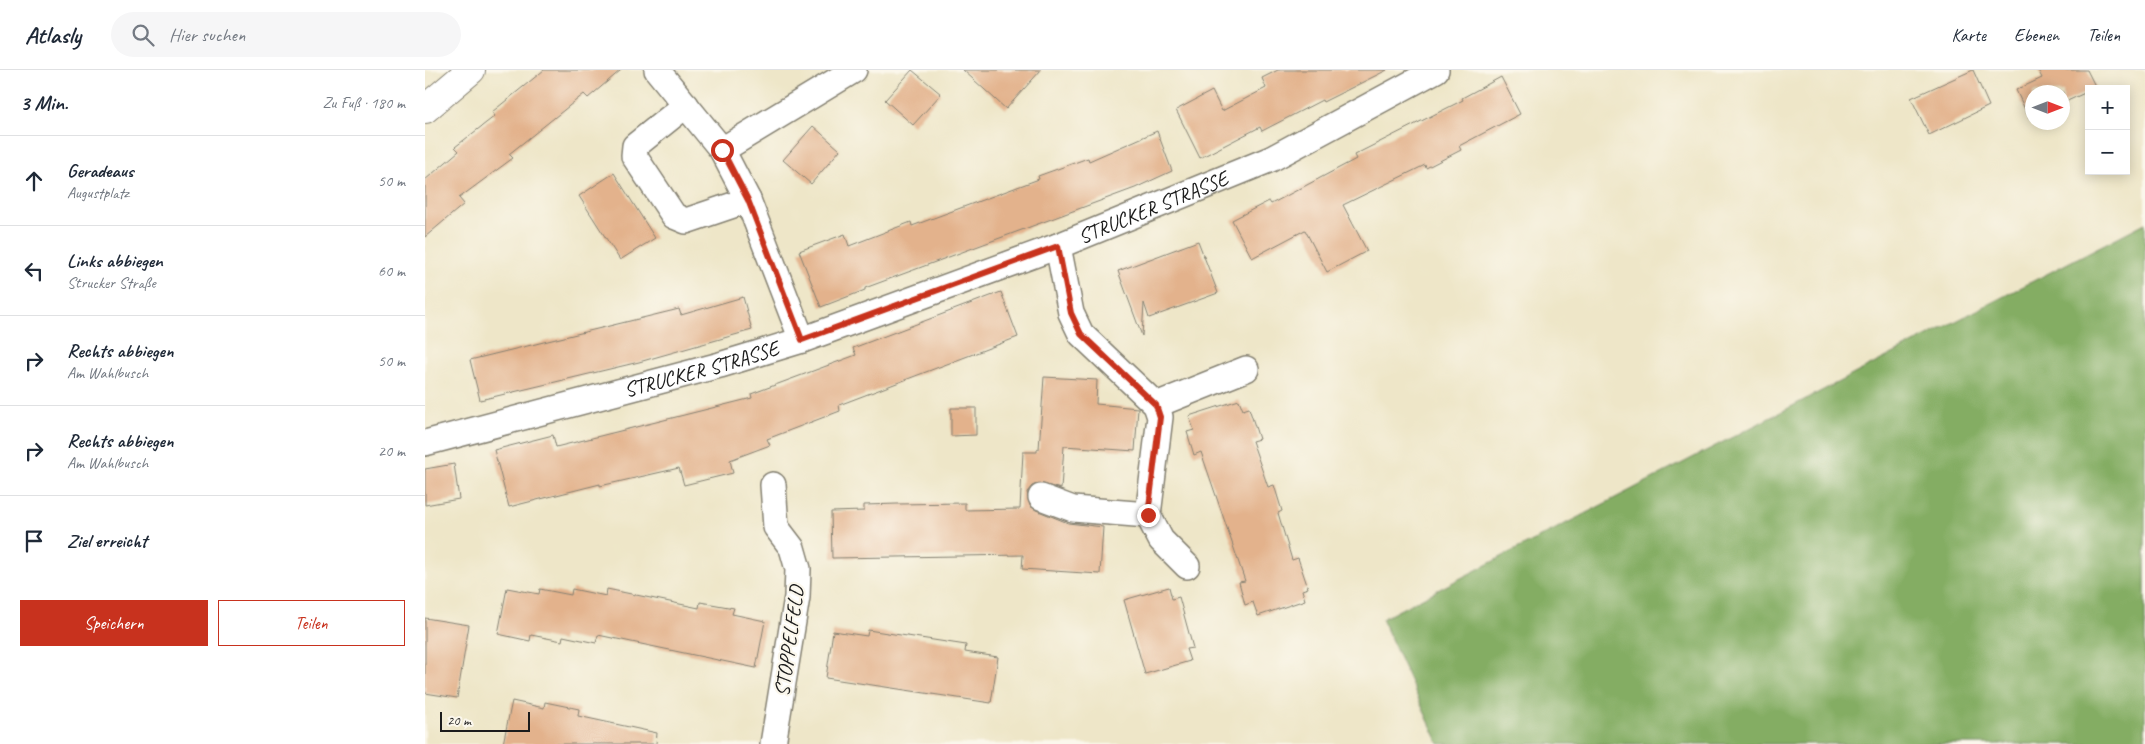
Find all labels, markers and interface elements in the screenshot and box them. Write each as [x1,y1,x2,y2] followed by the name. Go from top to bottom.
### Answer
[111,12,461,57] search box
[25,20,81,50] text: Atlasly
[129,21,157,49] icon: search
[169,23,245,47] text: Hier suchen
[1951,24,1986,46] text: Karte
[2014,24,2059,46] text: Ebenen
[2087,24,2120,46] text: Teilen
[2025,85,2070,130] north arrow
[2085,85,2130,175] map controls
[2085,85,2130,130] button: +
[20,90,68,116] text: 3 Min.
[322,93,405,113] text: Zu Fuß · 180 m
[2085,130,2130,175] button: −
[711,139,734,162] route start
[67,159,134,183] text: Geradeaus
[1074,164,1234,249] street label: STRUCKER STRASSE
[20,167,48,195] icon: ahead
[378,171,405,191] text: 50 m
[67,183,129,203] text: Augustplatz
[67,249,163,273] text: Links abbiegen
[20,257,48,285] icon: left
[378,261,405,281] text: 60 m
[67,273,156,293] text: Strucker Straße
[621,334,784,403] street label: STRUCKER STRASSE
[67,339,173,363] text: Rechts abbiegen
[20,347,48,375] icon: right
[378,351,405,371] text: 50 m
[67,363,148,383] text: Am Wahlbusch
[67,429,173,453] text: Rechts abbiegen
[20,437,48,465] icon: right
[378,441,405,461] text: 20 m
[67,453,148,473] text: Am Wahlbusch
[1137,504,1160,527] route end
[20,527,48,555] icon: arrive
[67,529,147,553] text: Ziel erreicht
[768,582,810,698] street label: STOPPELFELD
[20,600,208,646] button: Speichern
[218,600,405,646] button: Teilen
[440,709,530,732] scale bar
[447,712,471,729] text: 20 m

